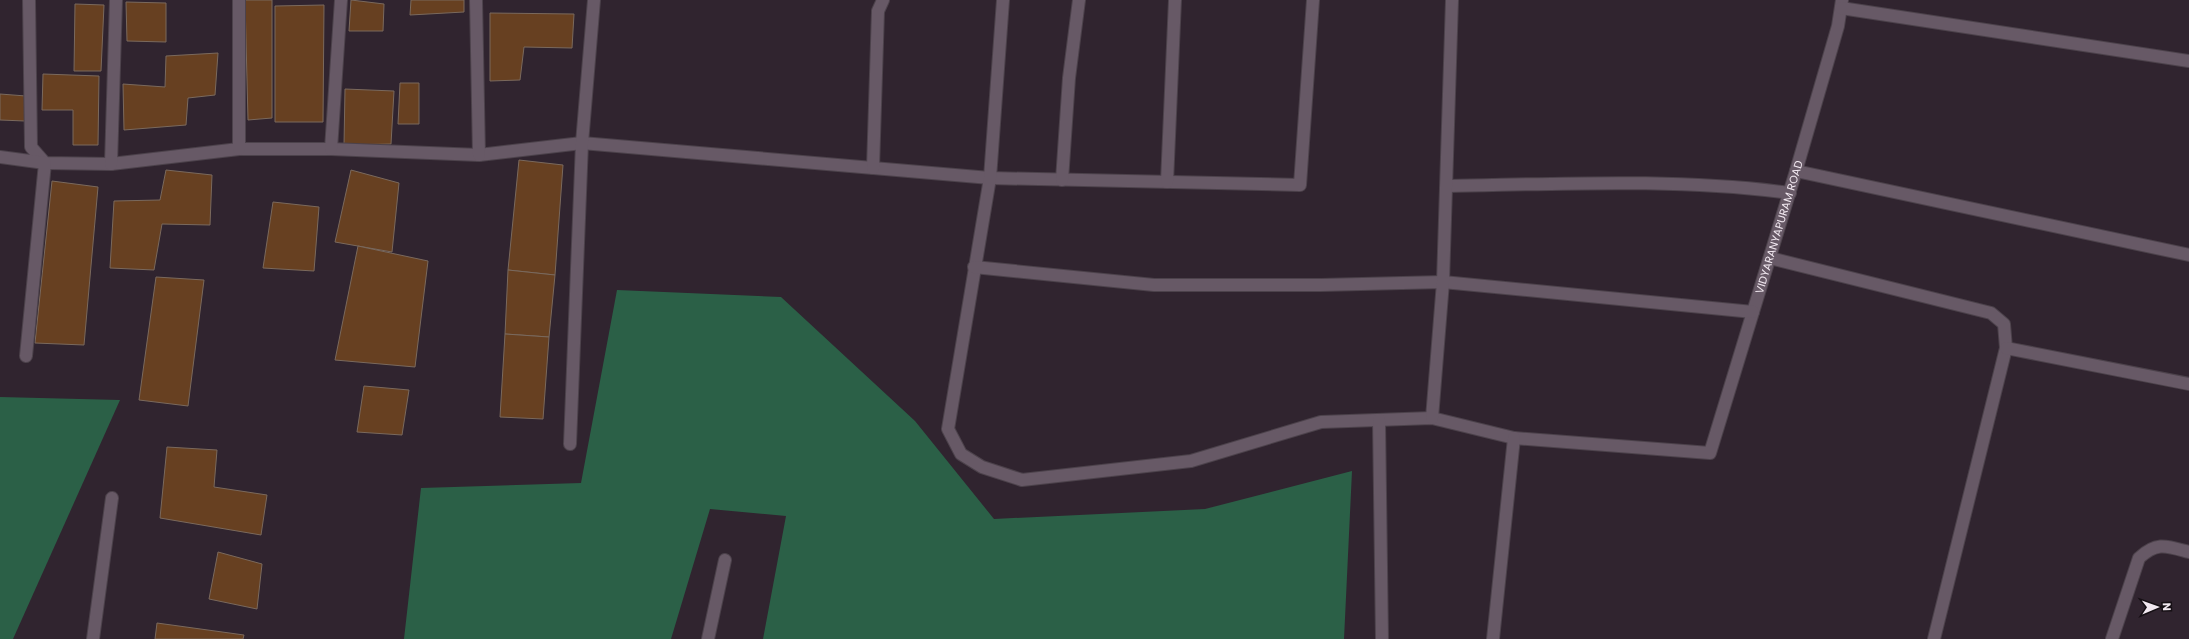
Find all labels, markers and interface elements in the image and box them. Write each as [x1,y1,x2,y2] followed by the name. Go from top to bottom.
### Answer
[1751,158,1807,296] street label: VIDYARANYAPURAM ROAD
[2137,587,2177,627] north arrow
[2159,602,2175,611] text: N

